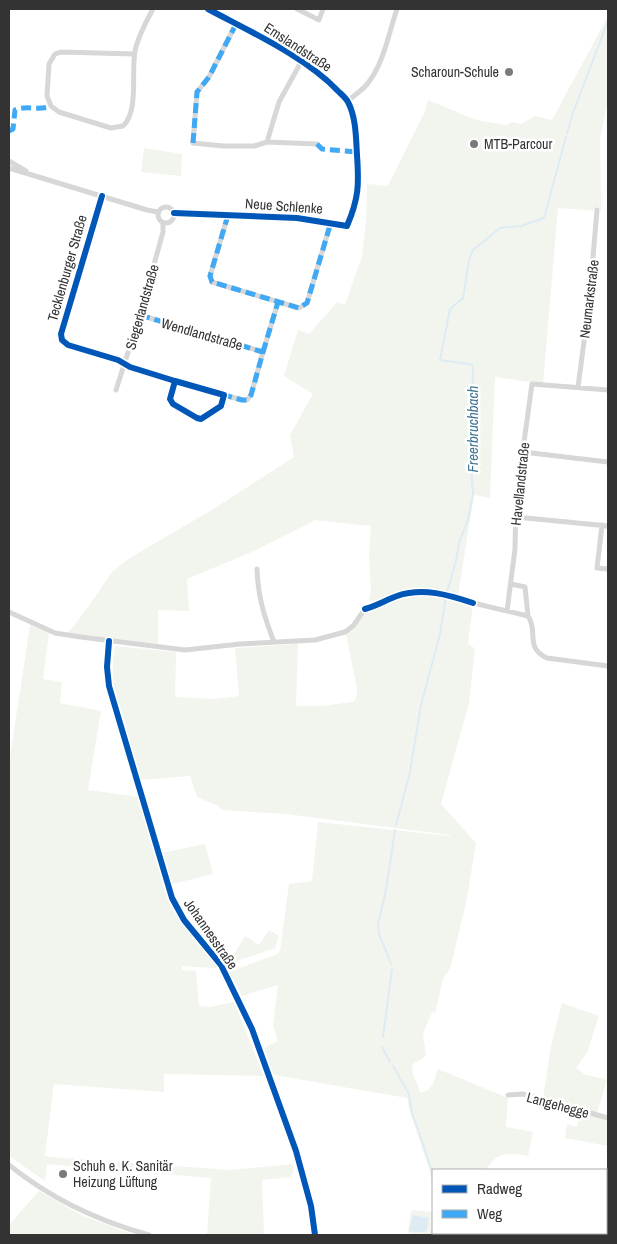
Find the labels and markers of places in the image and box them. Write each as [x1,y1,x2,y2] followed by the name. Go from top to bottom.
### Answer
[411,63,499,81] place label: Scharoun-Schule
[503,66,515,78] marker: Scharoun-Schule
[484,135,552,153] place label: MTB-Parcour
[468,138,480,150] marker: MTB-Parcour
[73,1157,173,1191] place label: Schuh e. K. Sanitär Heizung Lüftung
[57,1168,69,1180] marker: Schuh e. K. Sanitär Heizung Lüftung

